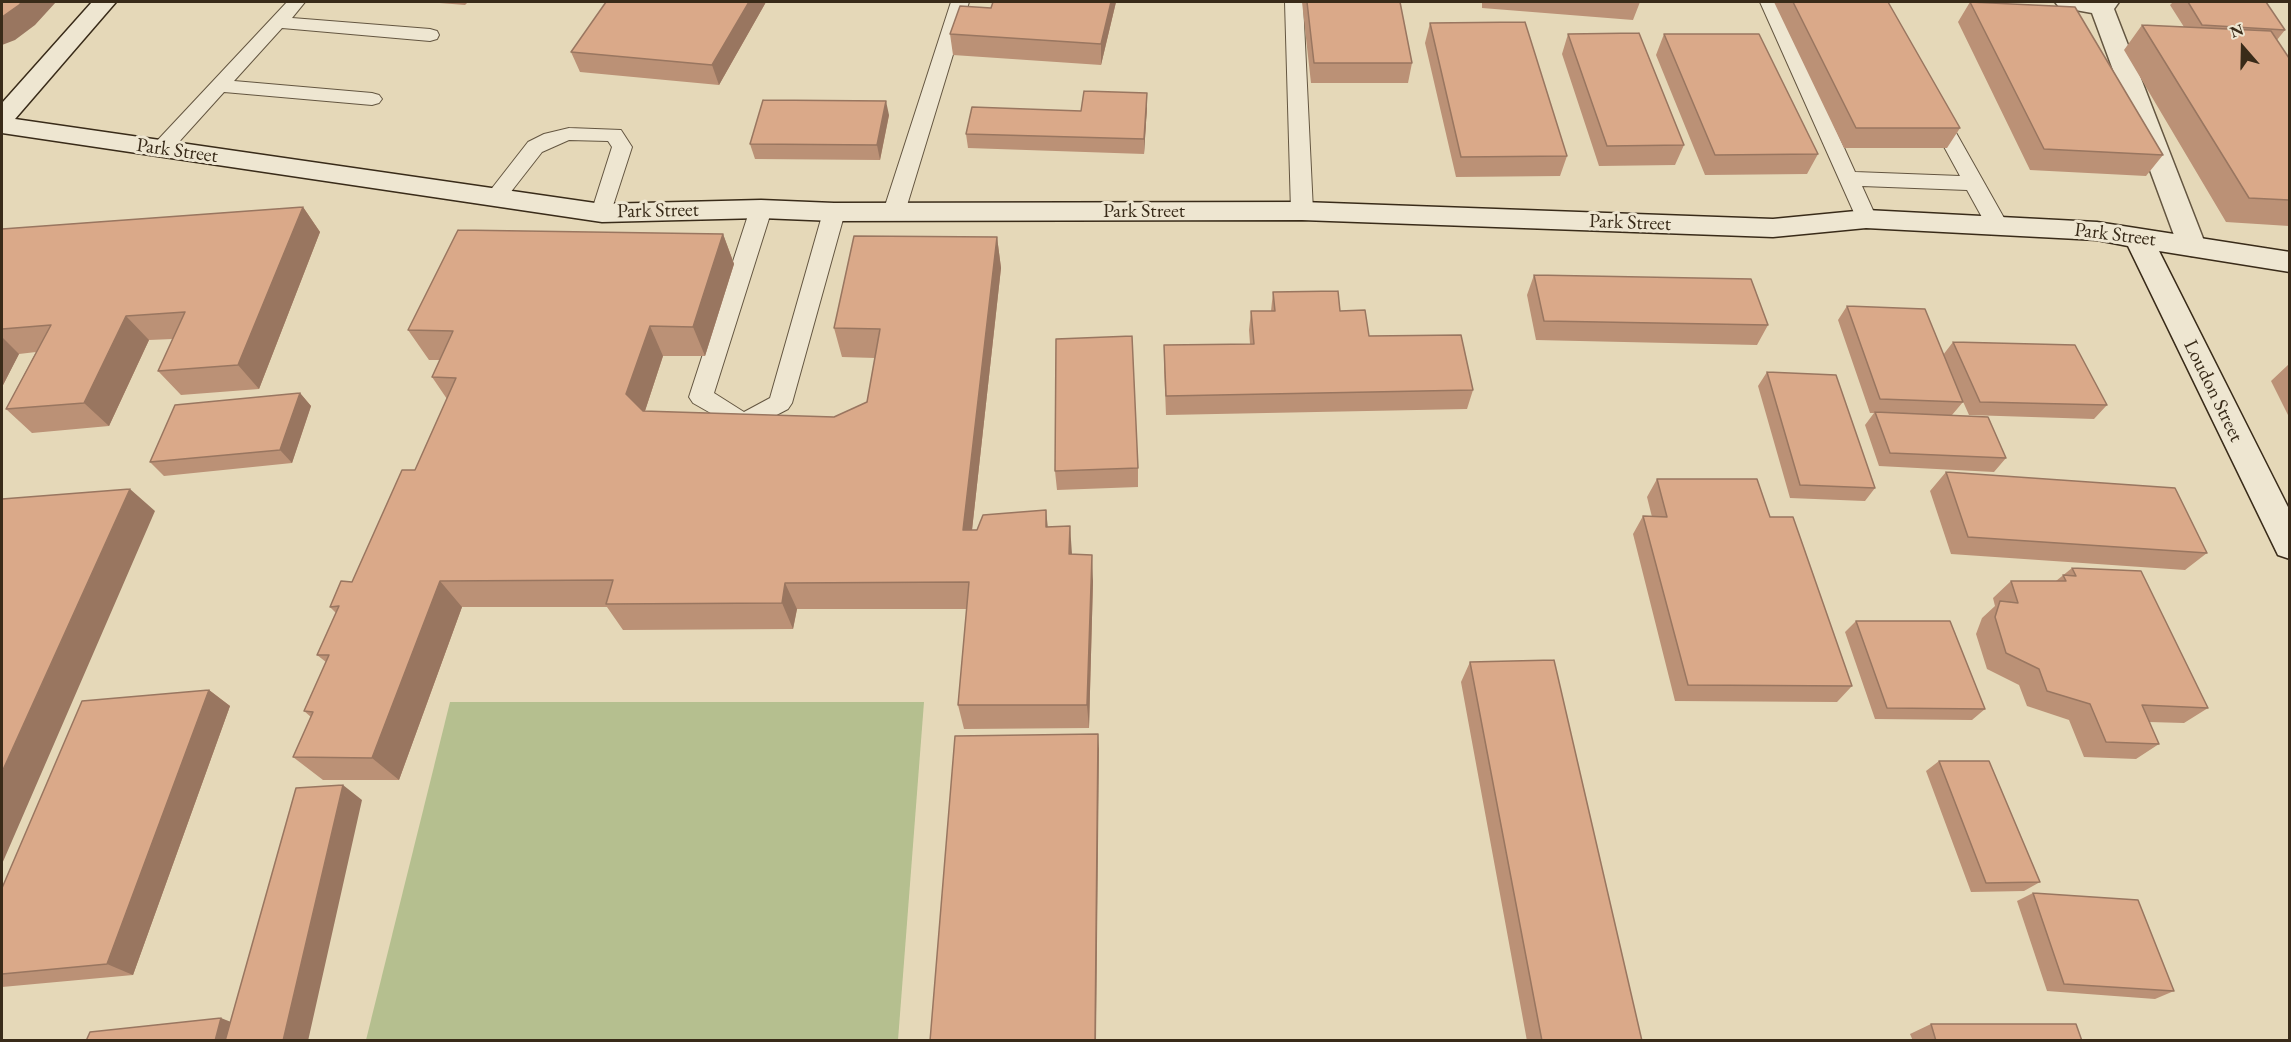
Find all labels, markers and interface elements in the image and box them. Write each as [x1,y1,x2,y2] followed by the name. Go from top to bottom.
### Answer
[2213,18,2273,78] north arrow
[2227,19,2246,43] text: N
[135,133,219,169] street label: Park Street
[617,198,699,224] street label: Park Street
[1103,200,1185,224] street label: Park Street
[1589,210,1671,236] street label: Park Street
[2073,218,2157,252] street label: Park Street
[2178,336,2248,446] street label: Loudon Street

